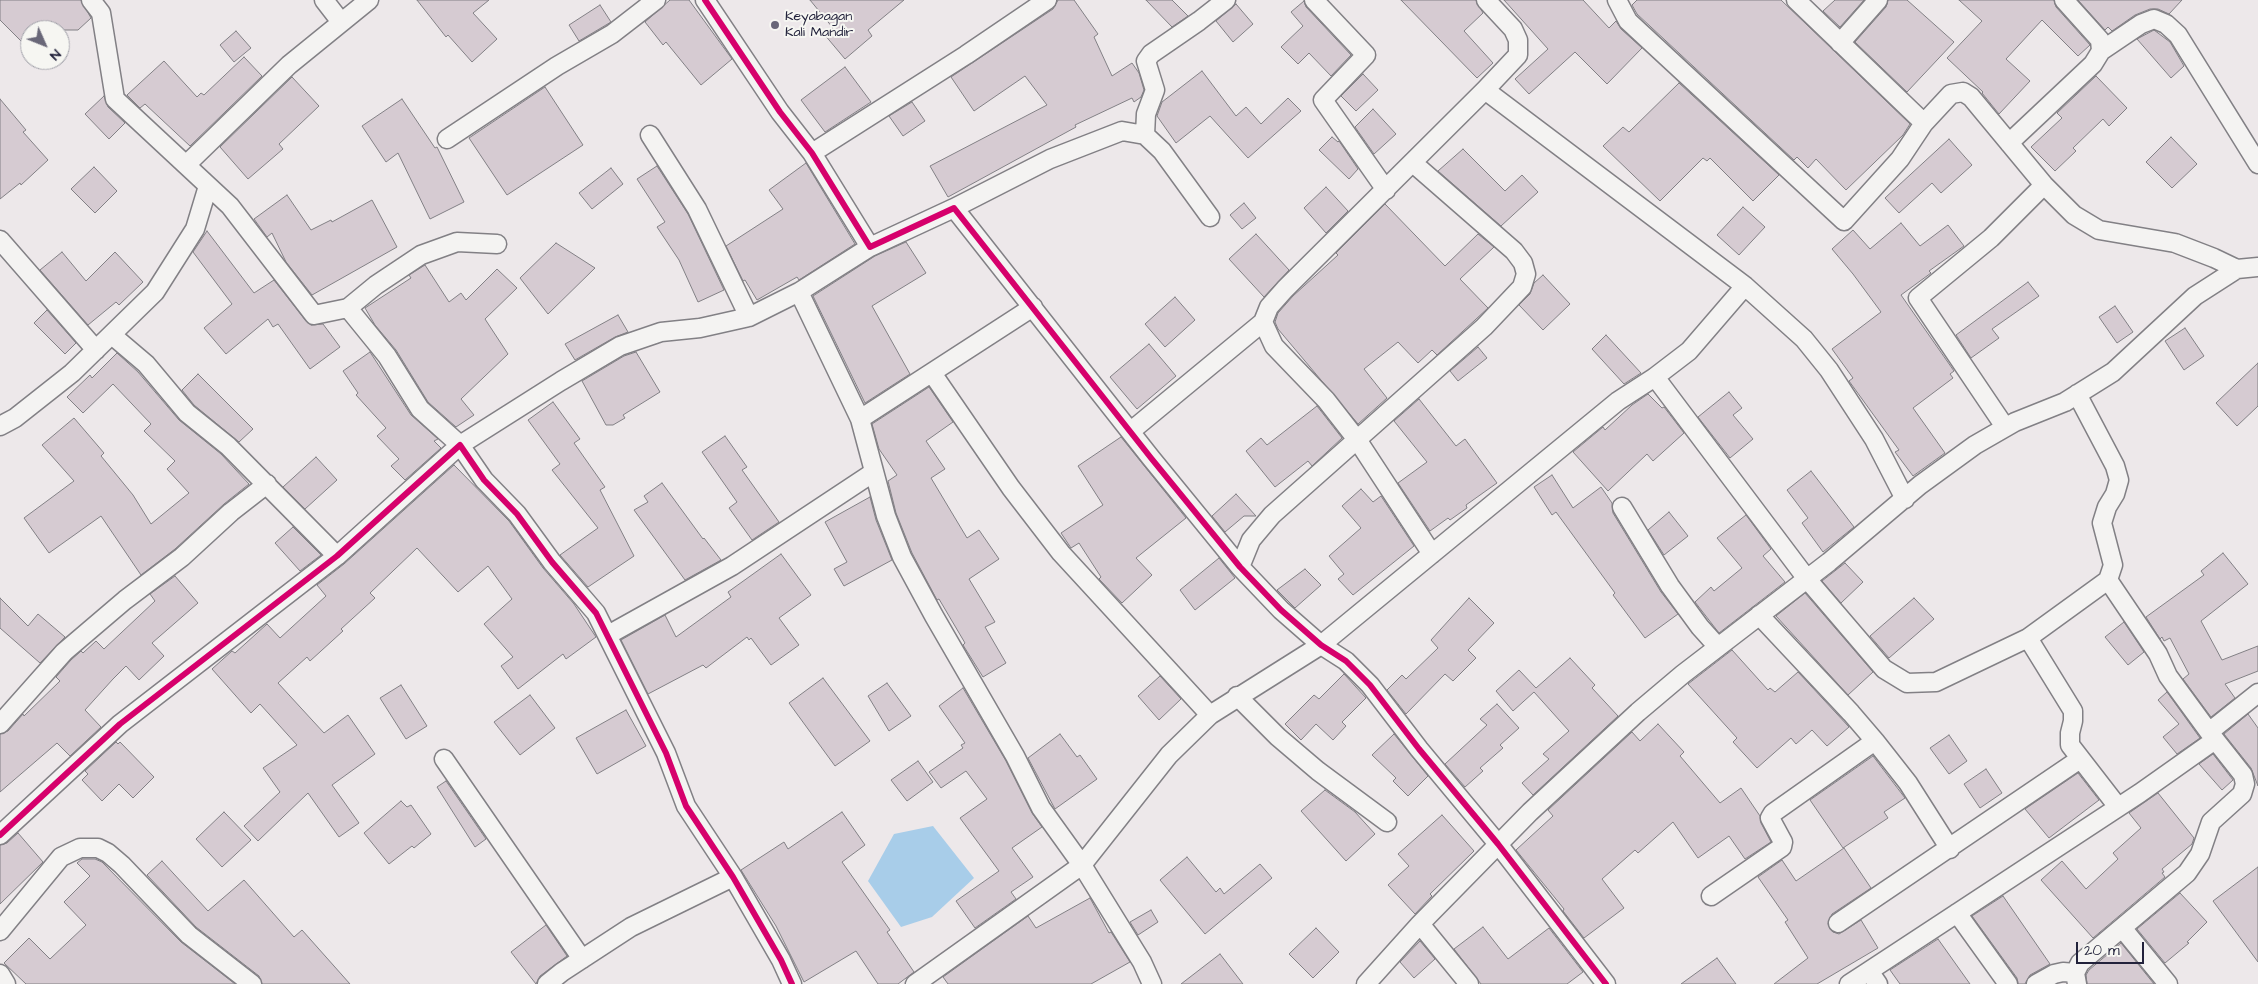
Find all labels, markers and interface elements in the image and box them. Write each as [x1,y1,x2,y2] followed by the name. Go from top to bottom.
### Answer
[785,9,853,41] place label: Keyabagan Kali Mandir
[769,19,781,31] marker: Keyabagan Kali Mandir
[20,20,70,70] north arrow
[45,45,65,65] text: N
[2078,932,2146,964] scale bar
[2084,940,2120,961] text: 20 m

